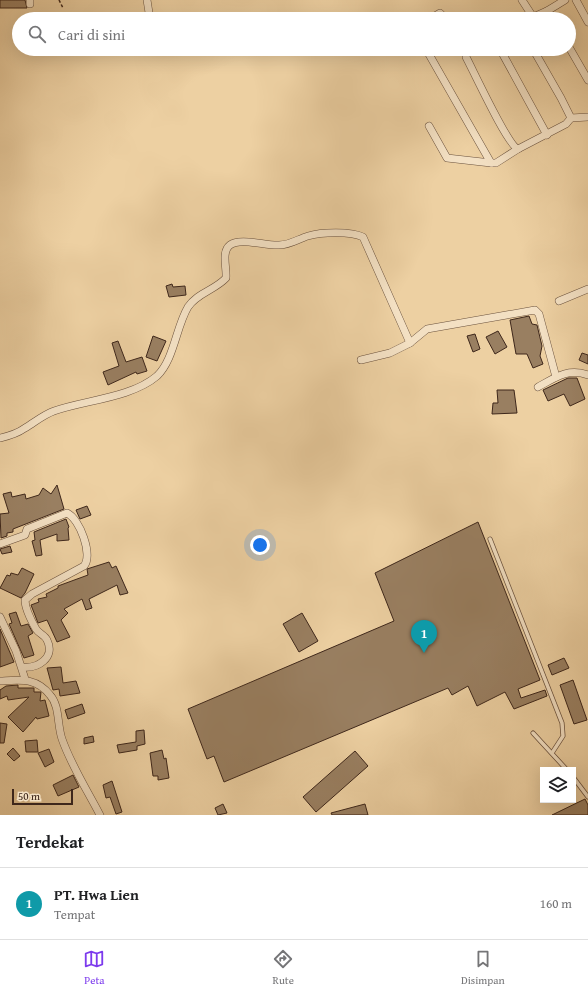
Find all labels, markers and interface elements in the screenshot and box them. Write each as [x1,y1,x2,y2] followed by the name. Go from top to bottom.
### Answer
[12,12,576,56] search box
[26,23,48,45] icon: search
[58,24,125,45] text: Cari di sini
[250,535,270,555] your location
[411,620,437,653] pin: 1
[540,767,576,803] map controls
[540,767,576,803] button: layers
[12,787,73,806] scale bar
[18,788,40,804] text: 50 m
[16,829,84,854] text: Terdekat
[54,884,139,905] text: PT. Hwa Lien
[26,894,32,913] text: 1
[540,894,572,913] text: 160 m
[54,905,95,924] text: Tempat
[83,948,105,988] tab: Peta
[272,948,294,988] tab: Rute
[461,948,505,988] tab: Disimpan

